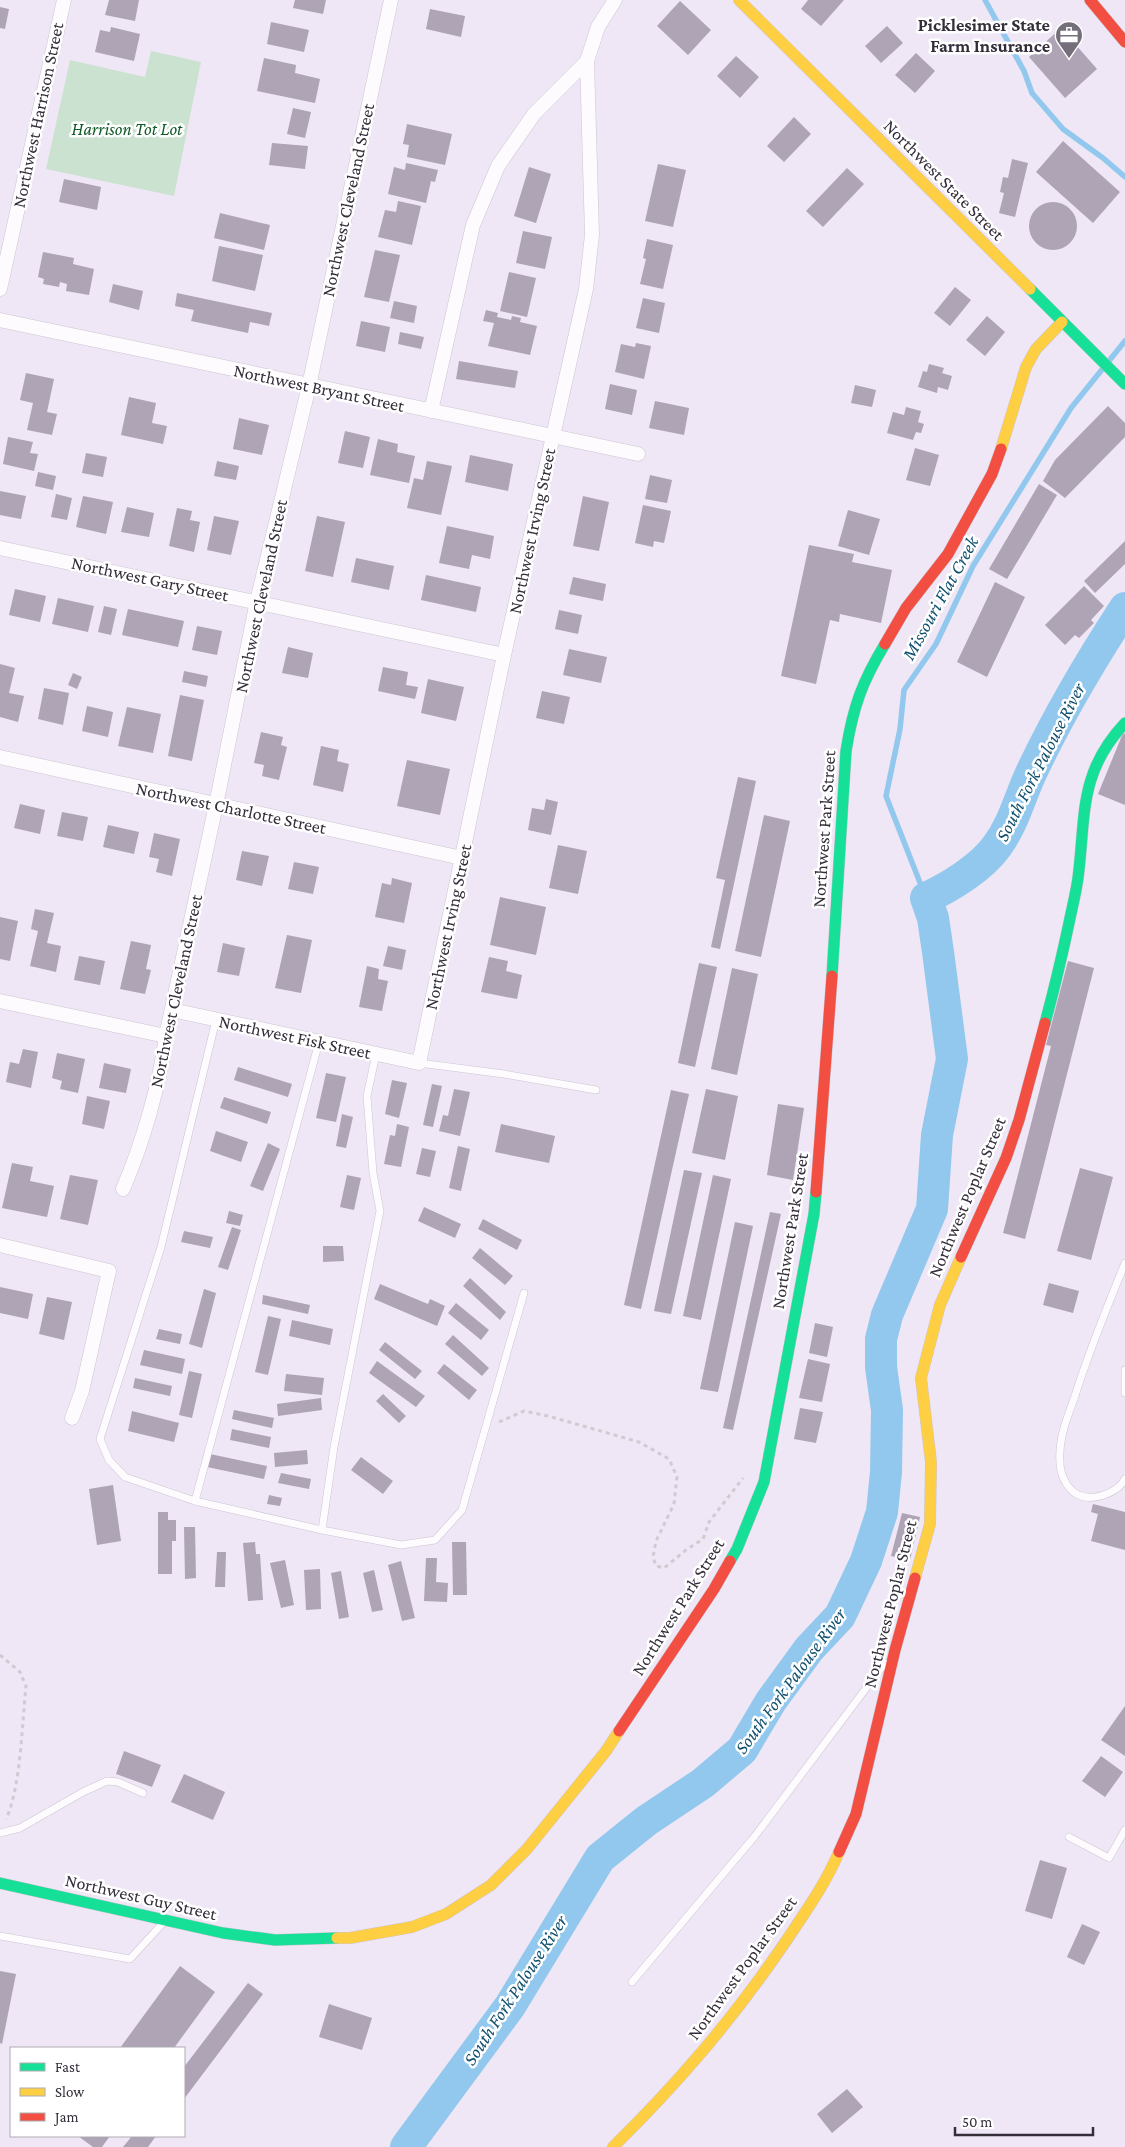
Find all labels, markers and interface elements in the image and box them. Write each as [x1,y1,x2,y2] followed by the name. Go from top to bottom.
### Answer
[918,15,1050,56] place label: Picklesimer State Farm Insurance
[9,20,68,209] street label: Northwest Harrison Street
[1054,20,1084,59] office icon: Picklesimer State Farm Insurance
[318,101,378,298] street label: Northwest Cleveland Street
[880,116,1009,245] street label: Northwest State Street
[72,119,183,139] park label: Harrison Tot Lot
[232,360,407,416] street label: Northwest Bryant Street
[505,445,560,616] street label: Northwest Irving Street
[231,497,291,694] street label: Northwest Cleveland Street
[897,532,983,664] water label: Missouri Flat Creek
[70,553,231,606] street label: Northwest Gary Street
[991,678,1090,844] water label: South Fork Palouse River
[809,749,840,908] street label: Northwest Park Street
[134,778,329,838] street label: Northwest Charlotte Street
[421,841,476,1012] street label: Northwest Irving Street
[146,892,206,1089] street label: Northwest Cleveland Street
[217,1011,374,1063] street label: Northwest Fisk Street
[924,1113,1010,1280] street label: Northwest Poplar Street
[768,1151,812,1310] street label: Northwest Park Street
[859,1517,921,1690] street label: Northwest Poplar Street
[628,1534,729,1679] street label: Northwest Park Street
[730,1603,851,1758] water label: South Fork Palouse River
[63,1870,220,1924] street label: Northwest Guy Street
[683,1892,801,2043] street label: Northwest Poplar Street
[459,1910,572,2069] water label: South Fork Palouse River
[10,2047,185,2137] legend
[55,2059,81,2075] text: Fast
[55,2084,85,2100] text: Slow
[955,2104,1092,2136] scale bar
[53,2109,78,2126] text: Jam
[962,2114,992,2130] text: 50 m

